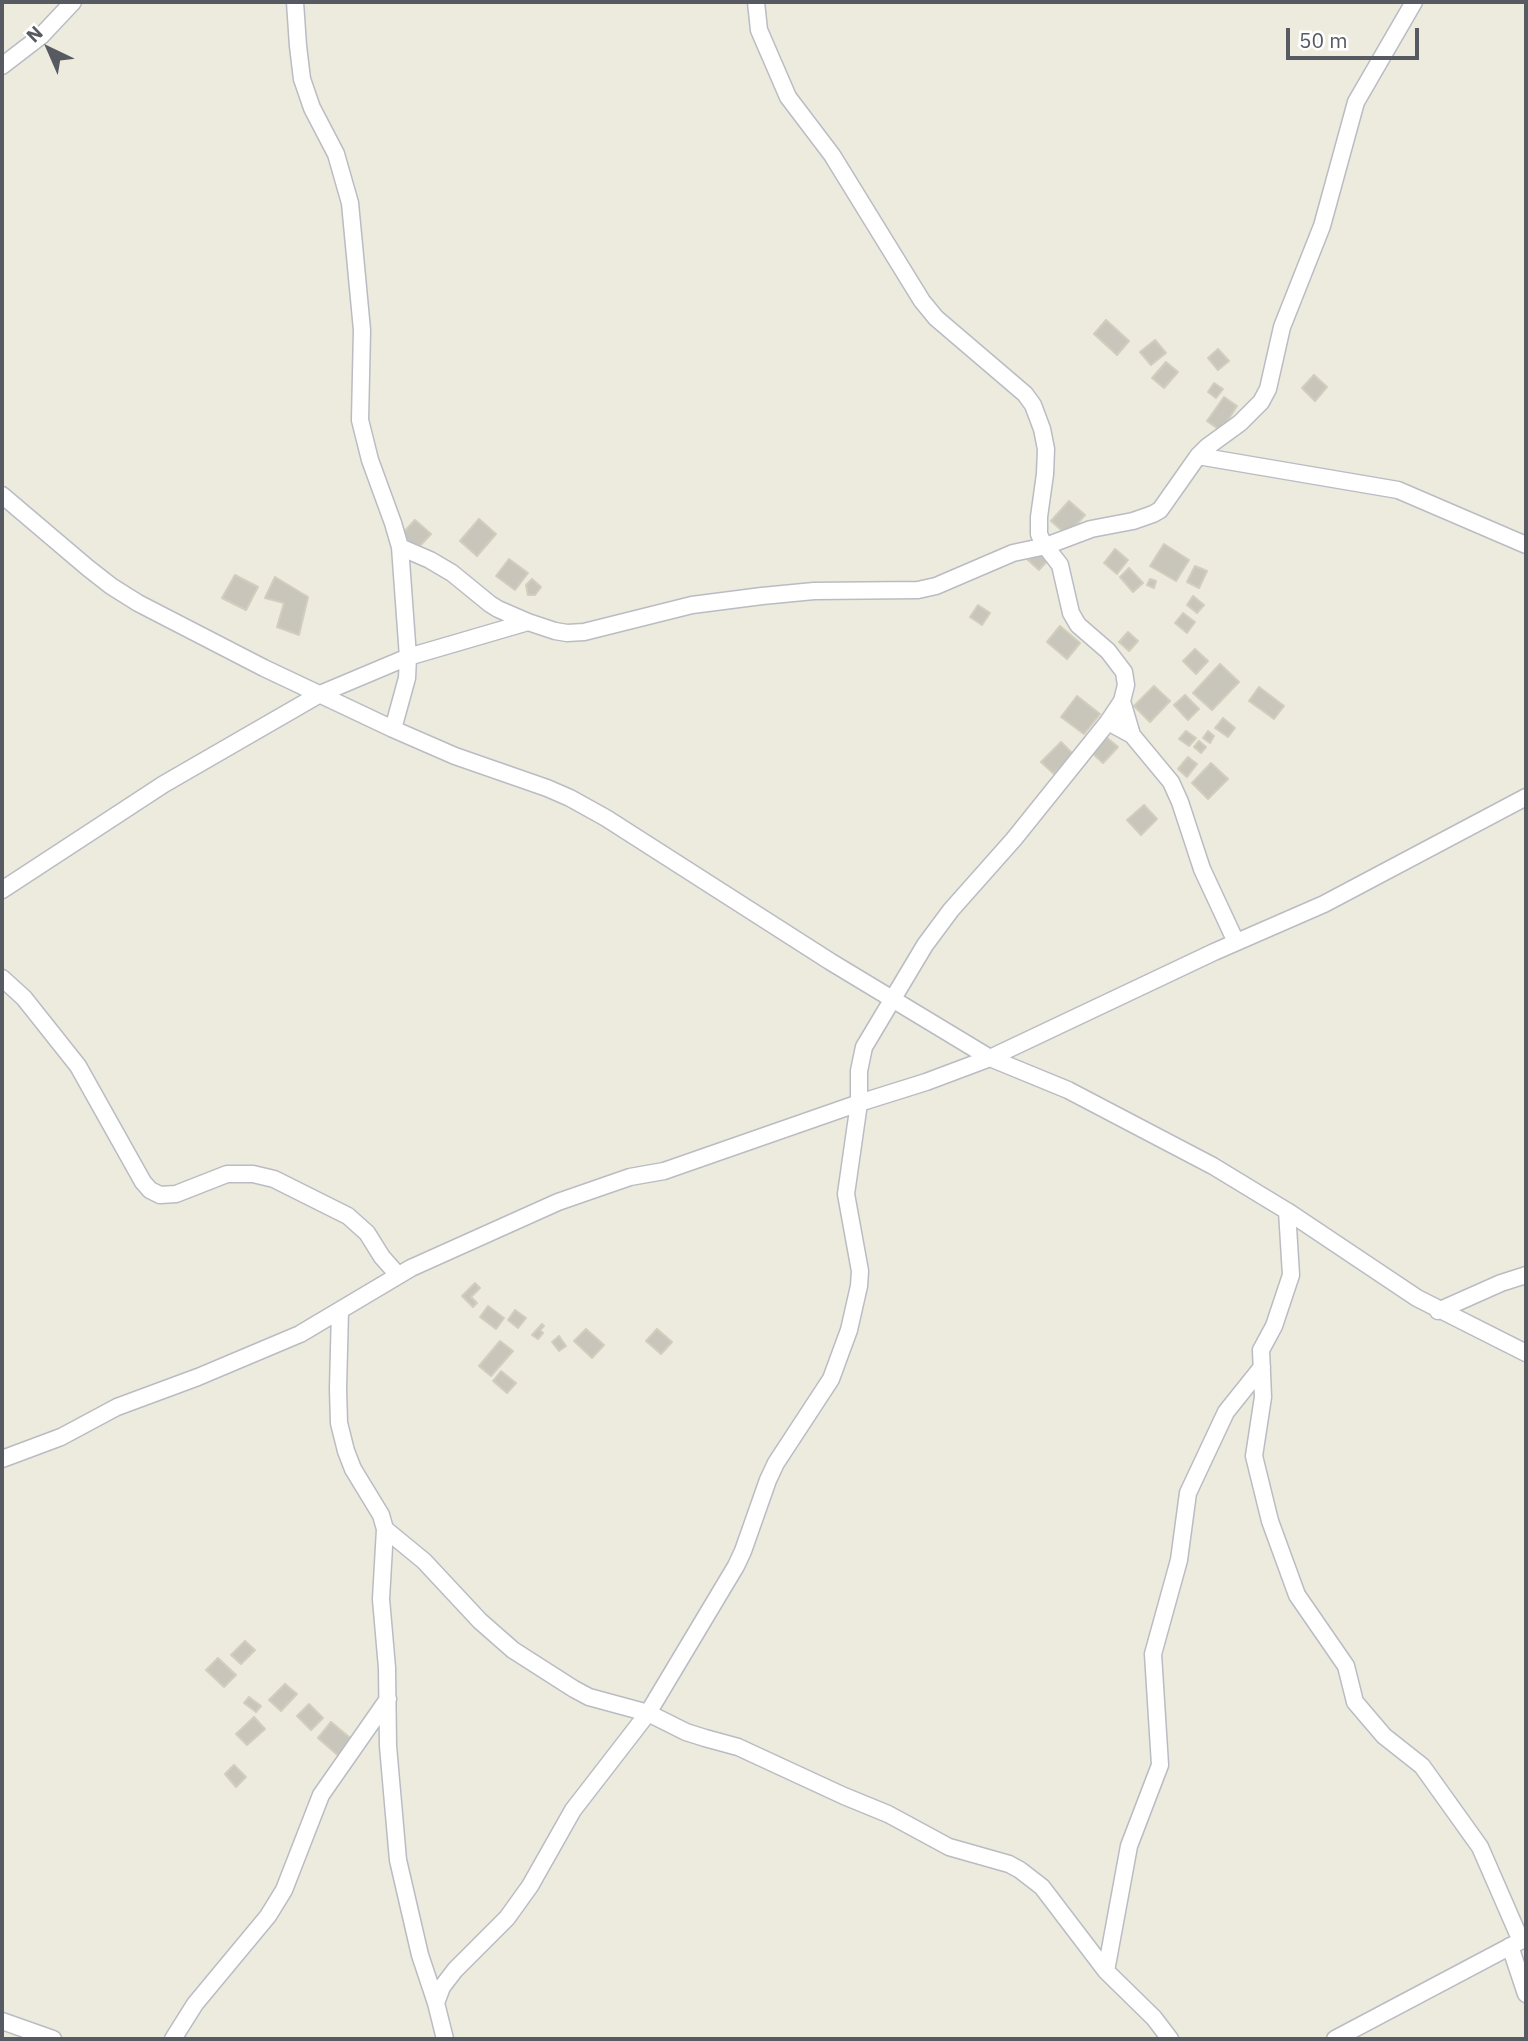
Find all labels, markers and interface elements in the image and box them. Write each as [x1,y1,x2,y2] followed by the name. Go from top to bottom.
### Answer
[14,14,84,84] north arrow
[1290,14,1423,58] scale bar
[21,20,48,47] text: N
[1299,26,1348,54] text: 50 m

